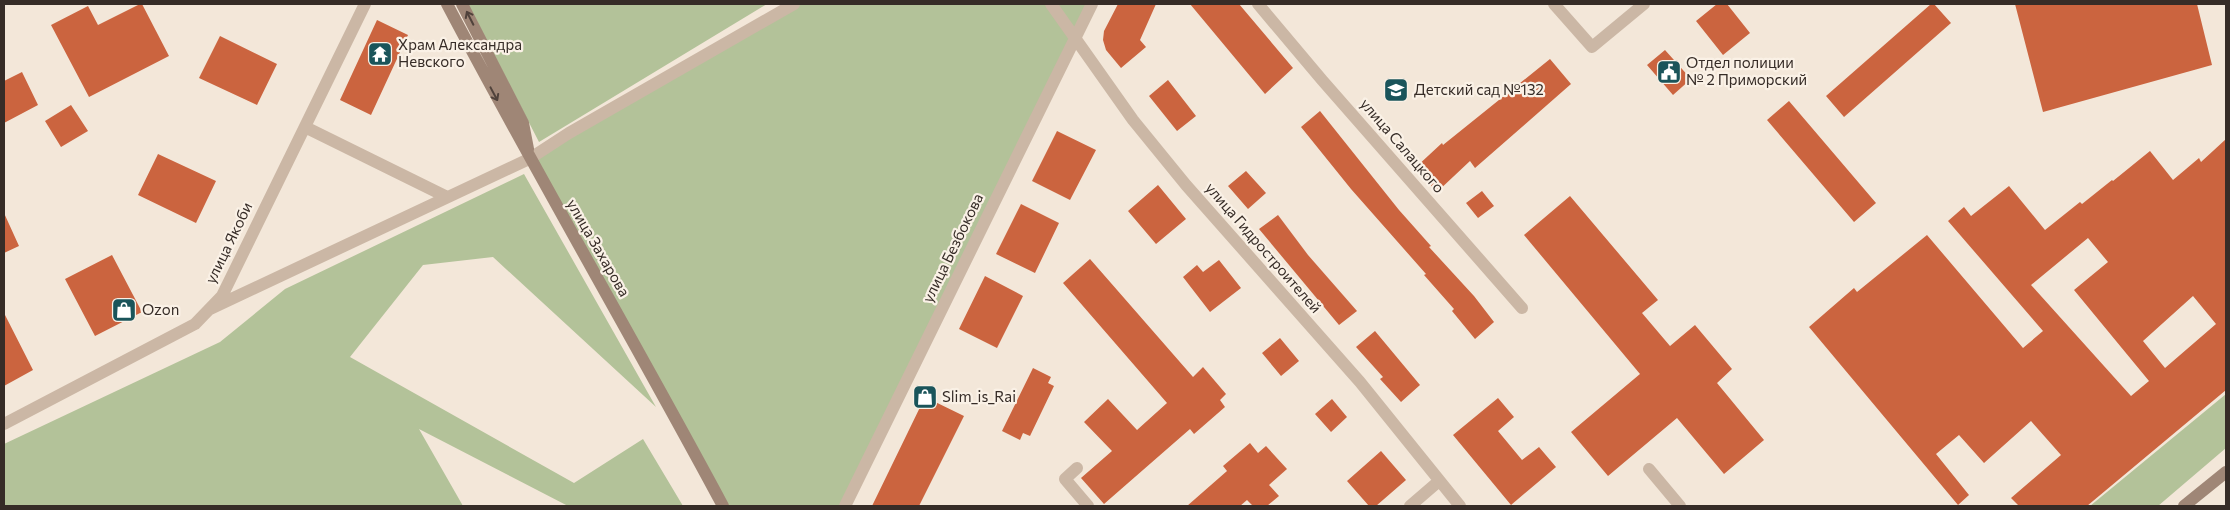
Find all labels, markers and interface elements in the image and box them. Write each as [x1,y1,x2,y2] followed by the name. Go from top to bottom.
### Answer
[465,11,474,26] one-way arrow
[398,35,522,70] place label: Храм Александра Невского
[367,41,393,67] temple icon: Храм Александра Невского
[1686,53,1807,88] place label: Отдел полиции № 2 Приморский
[1656,59,1682,85] public building icon: Отдел полиции № 2 Приморский
[1383,77,1409,103] school or university icon: Детский сад №132
[1414,80,1544,98] place label: Детский сад №132
[489,86,499,101] one-way arrow
[1357,94,1449,196] street label: улица Салацкого
[1202,178,1325,316] street label: улица Гидростроителей
[918,190,986,305] street label: улица Безбокова
[564,196,634,299] street label: улица Захарова
[201,199,256,286] street label: улица Якоби
[111,297,137,323] shop icon: Ozon
[142,300,179,318] place label: Ozon
[912,384,938,410] shop icon: Slim_is_Rai
[942,387,1016,405] place label: Slim_is_Rai

